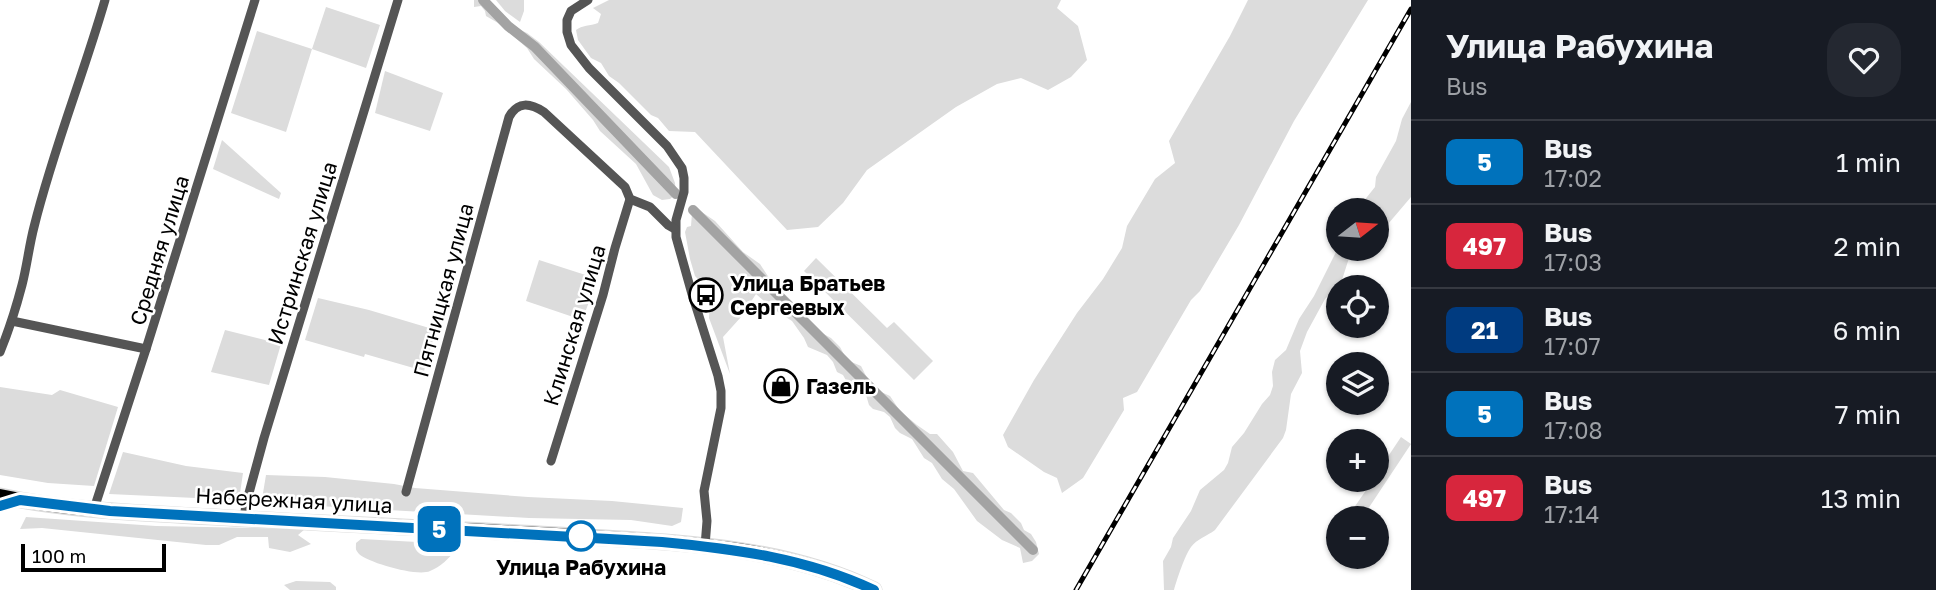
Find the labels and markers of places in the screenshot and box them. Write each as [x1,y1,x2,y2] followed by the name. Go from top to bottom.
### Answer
[730,270,886,320] place label: Улица Братьев Сергеевых
[687,276,725,314] bus stop icon: Улица Братьев Сергеевых
[762,367,800,405] shop icon: Газель
[806,373,876,399] place label: Газель
[566,521,596,551] marker: Улица Рабухина
[496,554,666,580] place label: Улица Рабухина

